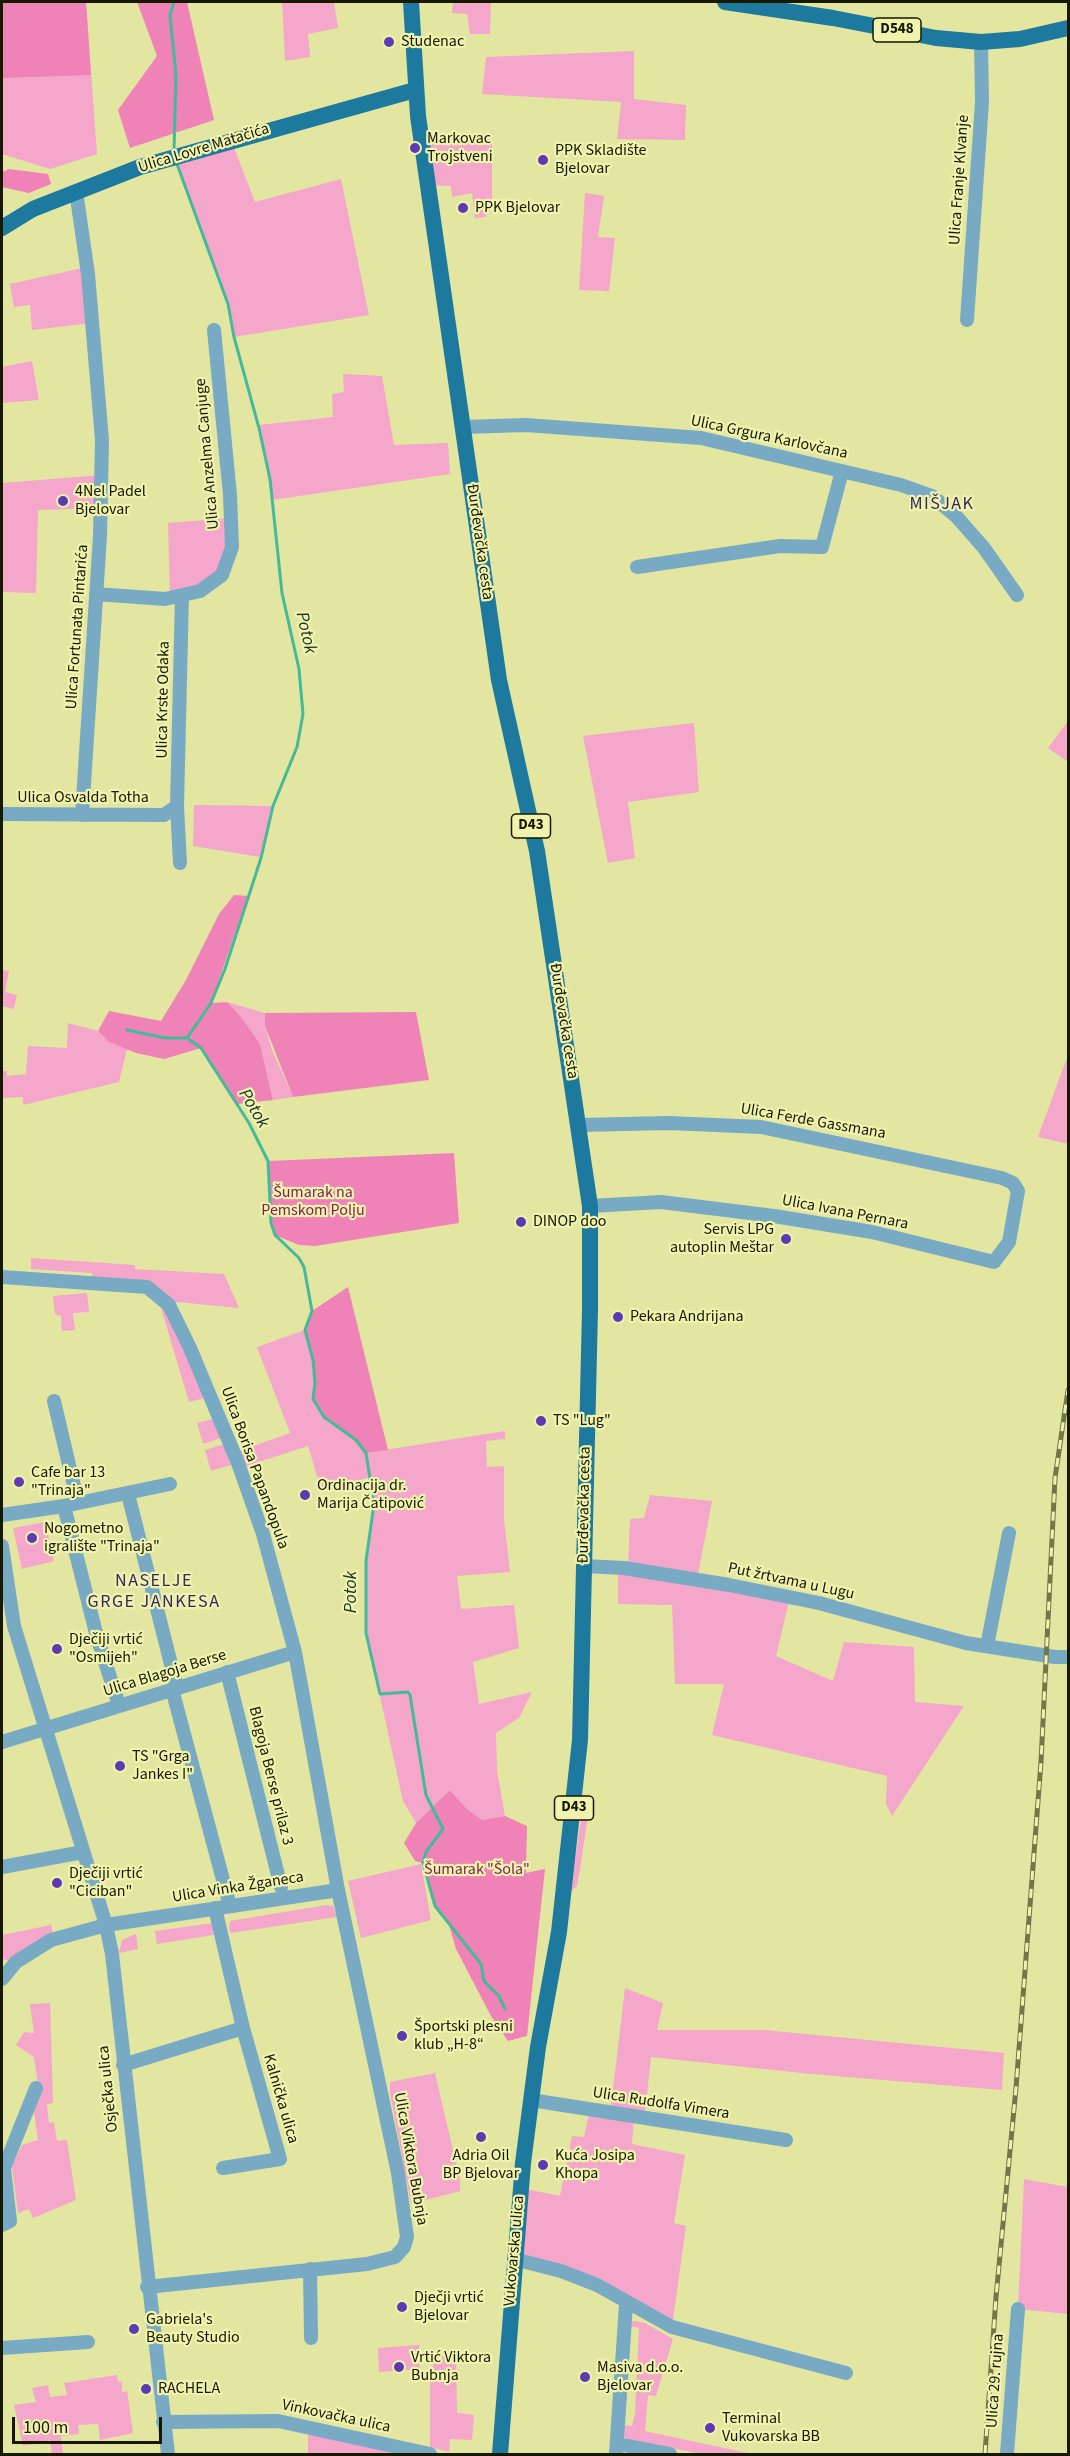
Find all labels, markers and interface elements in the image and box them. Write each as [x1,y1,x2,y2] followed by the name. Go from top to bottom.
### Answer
[873,18,921,42] road number: D548
[401,32,464,52] place label: Studenac
[382,35,396,49] marker: Studenac
[946,114,974,246] street label: Ulica Franje Klvanje
[136,120,272,178] street label: Ulica Lovre Matačića
[427,129,493,167] place label: Markovac Trojstveni
[408,141,422,155] marker: Markovac Trojstveni
[555,141,647,179] place label: PPK Skladište Bjelovar
[536,153,550,167] marker: PPK Skladište Bjelovar
[475,198,560,218] place label: PPK Bjelovar
[456,201,470,215] marker: PPK Bjelovar
[192,378,224,530] street label: Ulica Anzelma Canjuge
[689,412,849,464] street label: Ulica Grgura Karlovčana
[75,482,146,520] place label: 4Nel Padel Bjelovar
[461,483,497,601] street label: Đurđevačka cesta
[56,494,70,508] marker: 4Nel Padel Bjelovar
[909,494,975,516] district label: MIŠJAK
[63,544,93,710] street label: Ulica Fortunata Pintarića
[290,610,320,656] water label: Potok
[153,641,175,759] street label: Ulica Krste Odaka
[17,788,149,808] street label: Ulica Osvalda Totha
[512,814,550,838] road number: D43
[544,962,582,1080] street label: Đurđevačka cesta
[233,1085,273,1133] water label: Potok
[739,1100,887,1144] street label: Ulica Ferde Gassmana
[261,1183,365,1221] park label: Šumarak na Pemskom Polju
[780,1191,910,1235] street label: Ulica Ivana Pernara
[533,1212,607,1232] place label: DINOP doo
[514,1215,528,1229] marker: DINOP doo
[670,1220,774,1258] place label: Servis LPG autoplin Meštar
[779,1232,793,1246] marker: Servis LPG autoplin Meštar
[630,1307,744,1327] place label: Pekara Andrijana
[611,1310,625,1324] marker: Pekara Andrijana
[216,1384,292,1552] street label: Ulica Borisa Papandopula
[553,1411,611,1431] place label: TS "Lug"
[534,1414,548,1428] marker: TS "Lug"
[574,1446,596,1564] street label: Đurđevačka cesta
[31,1463,105,1501] place label: Cafe bar 13 "Trinaja"
[12,1475,26,1489] marker: Cafe bar 13 "Trinaja"
[317,1476,424,1514] place label: Ordinacija dr. Marija Čatipović
[298,1488,312,1502] marker: Ordinacija dr. Marija Čatipović
[44,1519,160,1557] place label: Nogometno igralište "Trinaja"
[25,1531,39,1545] marker: Nogometno igralište "Trinaja"
[726,1559,856,1605] street label: Put žrtvama u Lugu
[88,1571,220,1614] district label: NASELJE GRGE JANKESA
[341,1571,363,1613] water label: Potok
[69,1630,143,1668] place label: Dječiji vrtić "Osmijeh"
[50,1642,64,1656] marker: Dječiji vrtić "Osmijeh"
[101,1646,229,1702] street label: Ulica Blagoja Berse
[243,1705,297,1847] street label: Blagoja Berse prilaz 3
[132,1747,193,1785] place label: TS "Grga Jankes I"
[113,1759,127,1773] marker: TS "Grga Jankes I"
[554,1796,594,1820] road number: D43
[424,1860,530,1880] park label: Šumarak "Šola"
[69,1864,143,1902] place label: Dječiji vrtić "Ciciban"
[171,1868,305,1908] street label: Ulica Vinka Žganeca
[50,1876,64,1890] marker: Dječiji vrtić "Ciciban"
[414,2017,513,2055] place label: Športski plesni klub „H-8“
[395,2029,409,2043] marker: Športski plesni klub „H-8“
[95,2045,123,2133] street label: Osječka ulica
[258,2052,302,2146] street label: Kalnička ulica
[591,2084,731,2124] street label: Ulica Rudolfa Vimera
[389,2091,431,2227] street label: Ulica Viktora Bubnja
[474,2130,488,2144] marker: Adria Oil BP Bjelovar
[443,2146,519,2184] place label: Adria Oil BP Bjelovar
[555,2146,635,2184] place label: Kuća Josipa Khopa
[536,2158,550,2172] marker: Kuća Josipa Khopa
[501,2195,529,2307] street label: Vukovarska ulica
[414,2288,484,2326] place label: Dječji vrtić Bjelovar
[395,2300,409,2314] marker: Dječji vrtić Bjelovar
[146,2310,240,2348] place label: Gabriela's Beauty Studio
[127,2322,141,2336] marker: Gabriela's Beauty Studio
[983,2333,1009,2429] street label: Ulica 29. rujna
[411,2348,491,2386] place label: Vrtić Viktora Bubnja
[597,2358,683,2396] place label: Masiva d.o.o. Bjelovar
[392,2360,406,2374] marker: Vrtić Viktora Bubnja
[578,2370,592,2384] marker: Masiva d.o.o. Bjelovar
[158,2379,220,2399] place label: RACHELA
[139,2382,153,2396] marker: RACHELA
[280,2396,392,2438] street label: Vinkovačka ulica
[15,2405,165,2443] scale bar
[722,2409,820,2447] place label: Terminal Vukovarska BB
[23,2415,68,2440] text: 100 m
[703,2421,717,2435] marker: Terminal Vukovarska BB

